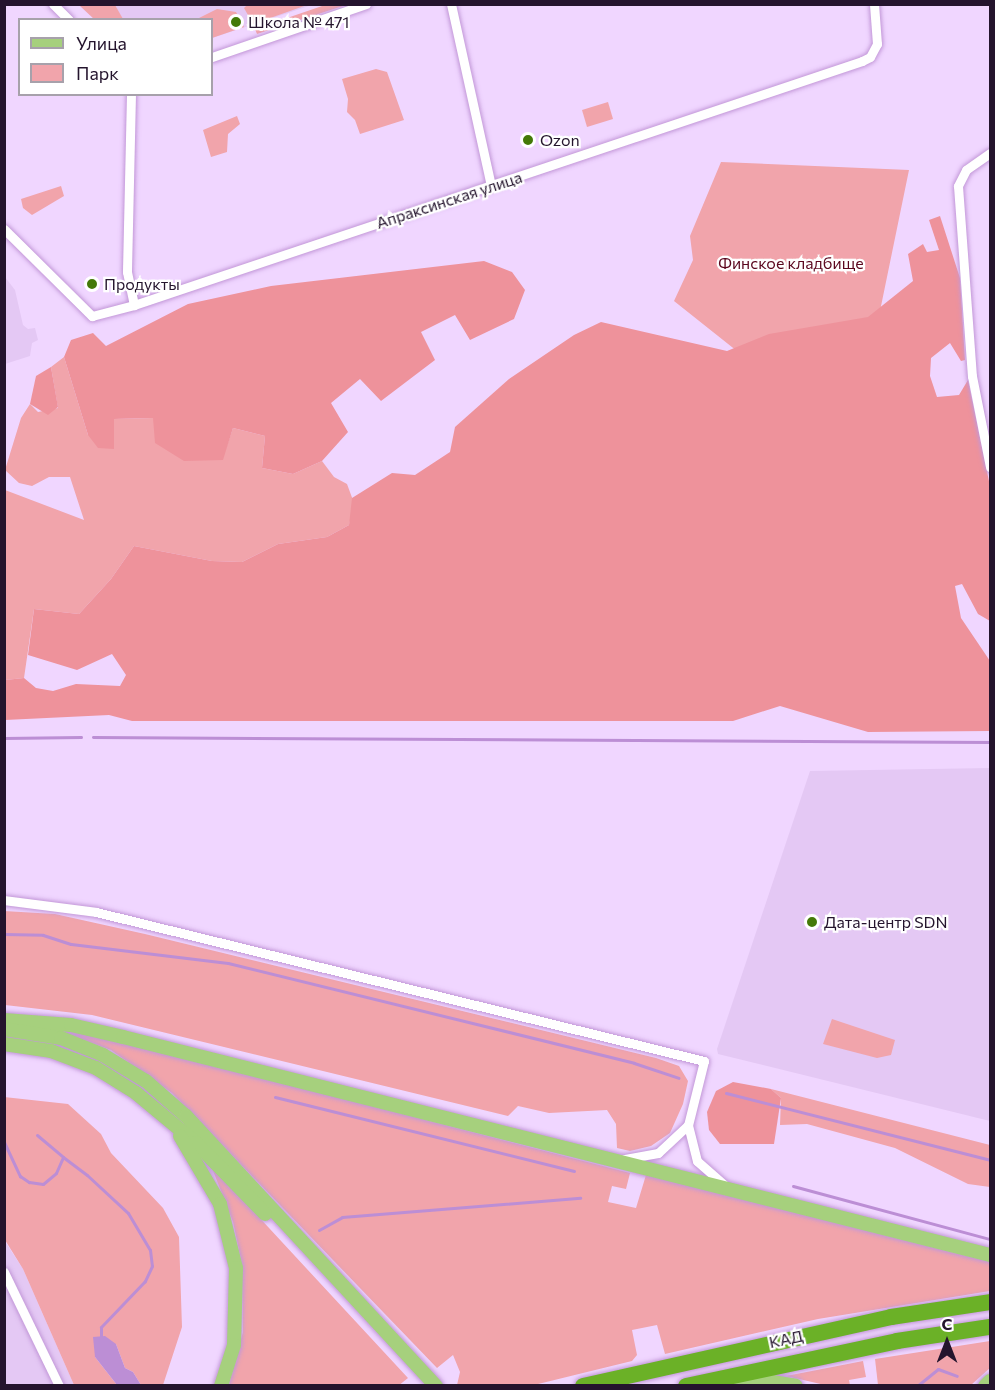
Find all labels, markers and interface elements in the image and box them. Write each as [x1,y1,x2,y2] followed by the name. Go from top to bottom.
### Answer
[248,12,349,32] place label: Школа № 471
[229,15,243,29] marker: Школа № 471
[18,18,213,96] legend
[76,32,127,54] text: Улица
[76,62,119,84] text: Парк
[540,130,580,150] place label: Ozon
[521,133,535,147] marker: Ozon
[374,167,524,233] street label: Апраксинская улица
[718,253,864,273] park label: Финское кладбище
[104,274,180,294] place label: Продукты
[85,277,99,291] marker: Продукты
[824,912,947,932] place label: Дата-центр SDN
[805,915,819,929] marker: Дата-центр SDN
[917,1312,977,1372] north arrow
[942,1314,952,1333] text: С
[767,1326,805,1352] street label: КАД

